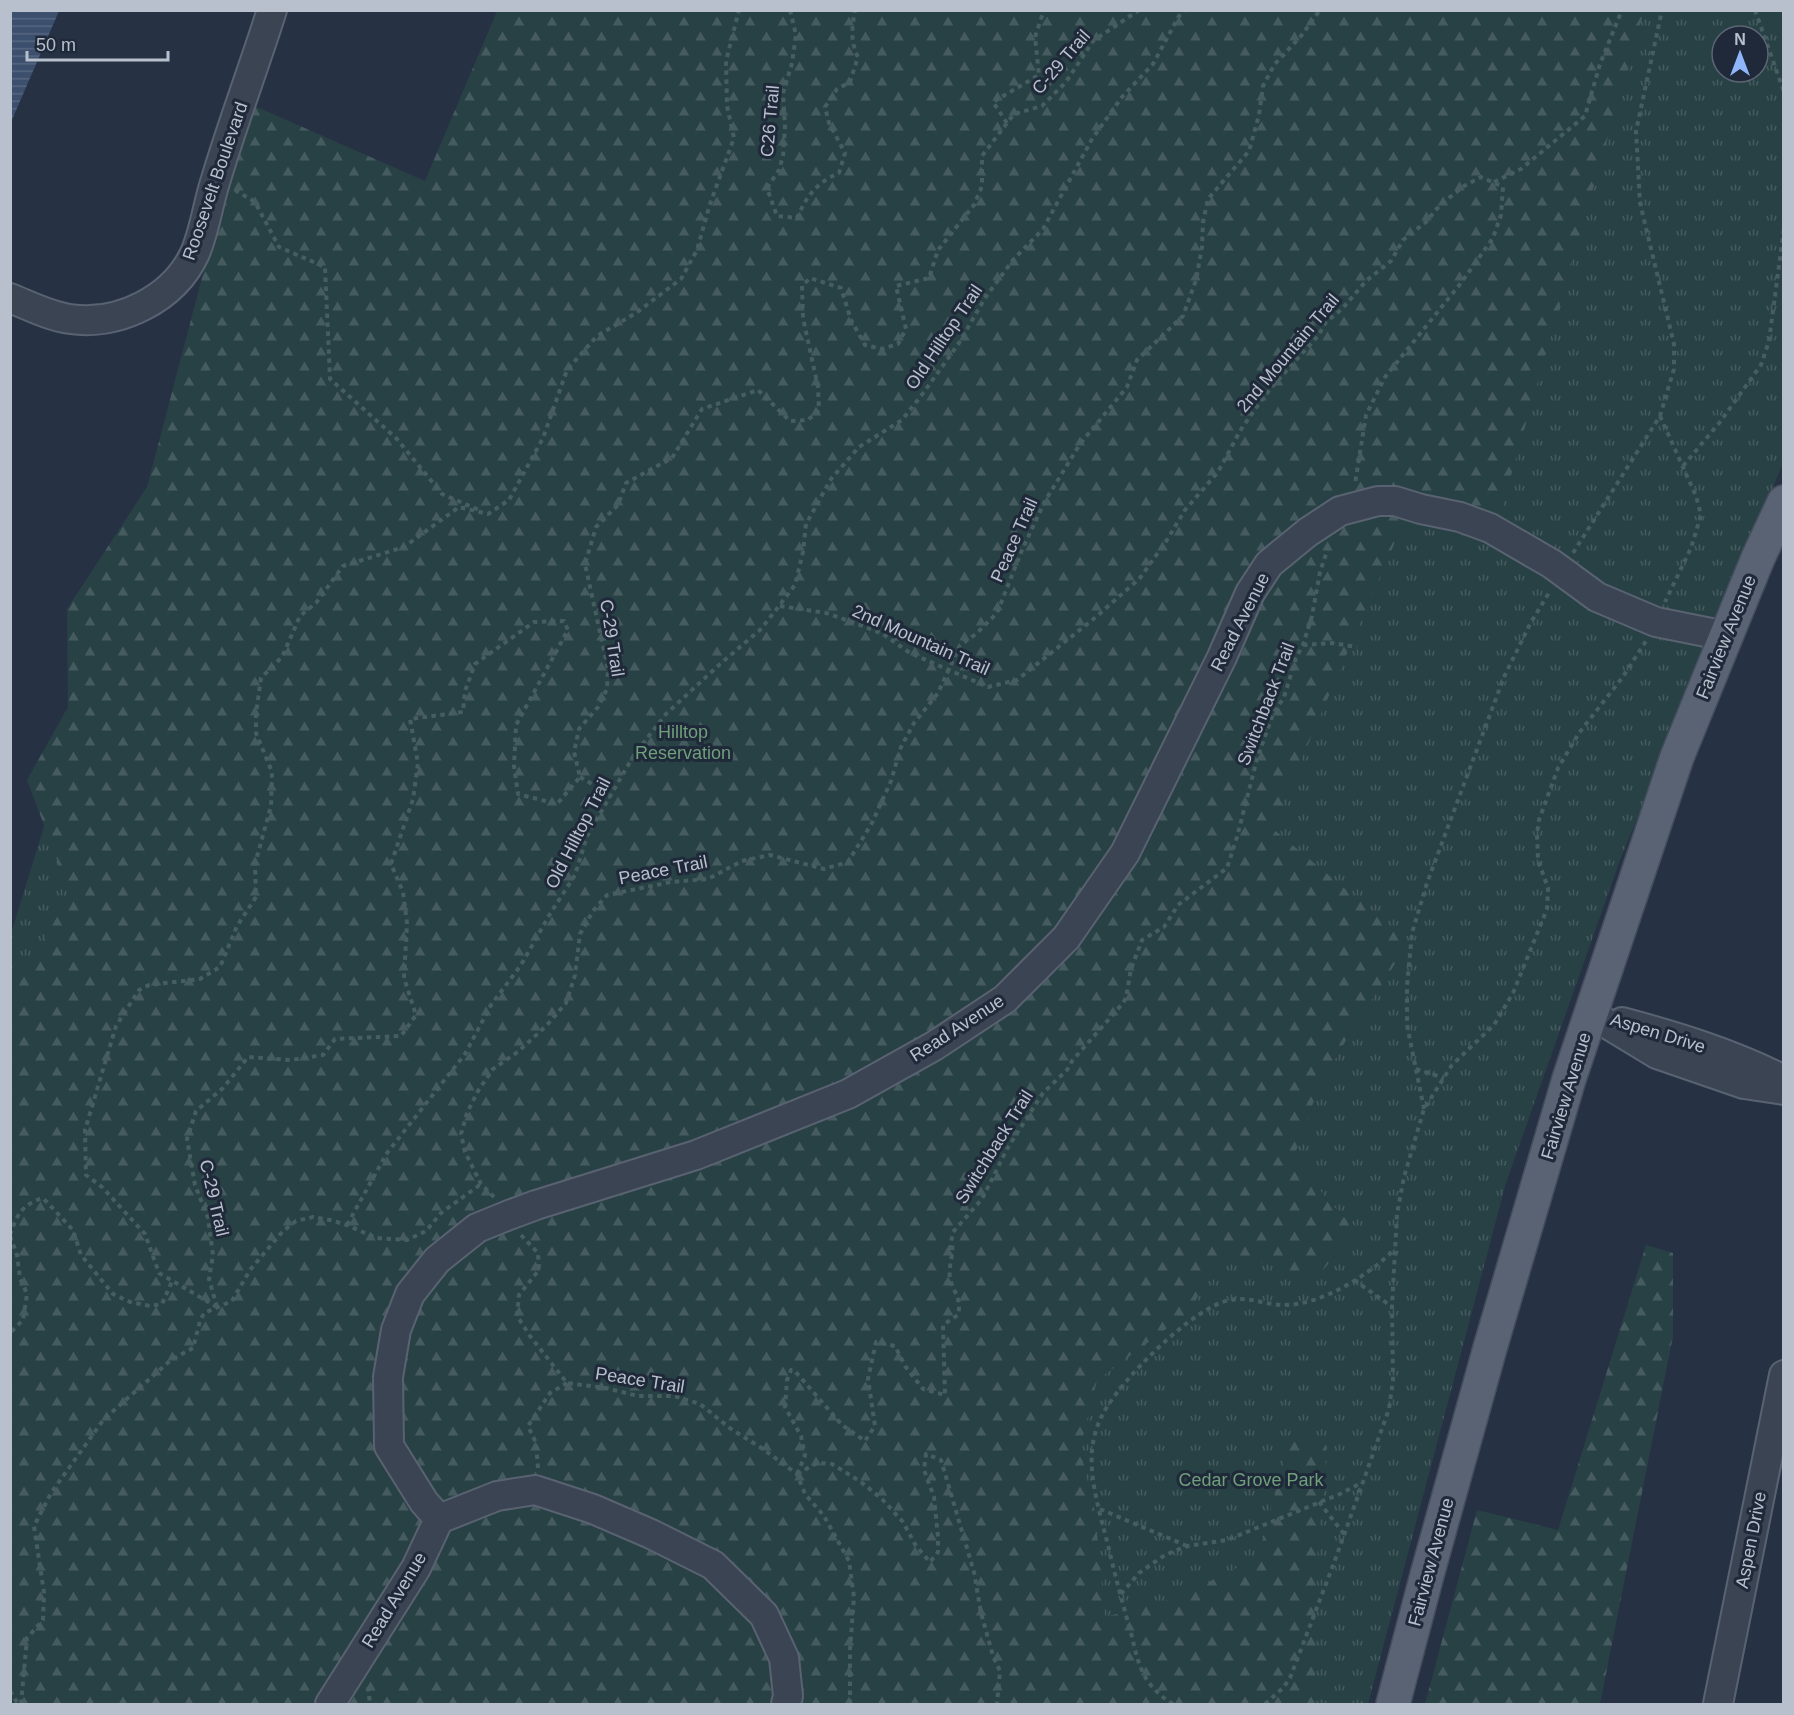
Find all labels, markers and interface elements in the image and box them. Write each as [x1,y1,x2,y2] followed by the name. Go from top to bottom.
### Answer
[27,24,168,62] scale bar
[1710,24,1770,84] north arrow
[1028,26,1094,98] street label: C-29 Trail
[1734,31,1746,48] text: N
[36,35,76,55] text: 50 m
[757,84,783,158] street label: C26 Trail
[179,99,251,263] street label: Roosevelt Boulevard
[902,281,986,393] street label: Old Hilltop Trail
[1233,290,1343,416] street label: 2nd Mountain Trail
[987,495,1041,585] street label: Peace Trail
[1207,569,1273,675] street label: Read Avenue
[1692,572,1760,702] street label: Fairview Avenue
[596,598,628,678] street label: C-29 Trail
[849,601,993,679] street label: 2nd Mountain Trail
[1233,640,1299,768] street label: Switchback Trail
[635,722,731,763] park label: Hilltop Reservation
[541,774,615,892] street label: Old Hilltop Trail
[617,852,709,888] street label: Peace Trail
[906,990,1008,1066] street label: Read Avenue
[1608,1009,1708,1057] street label: Aspen Drive
[1537,1030,1595,1162] street label: Fairview Avenue
[951,1087,1037,1207] street label: Switchback Trail
[195,1158,233,1238] street label: C-29 Trail
[594,1363,686,1397] street label: Peace Trail
[1178,1470,1325,1490] park label: Cedar Grove Park
[1732,1490,1770,1590] street label: Aspen Drive
[1404,1496,1458,1628] street label: Fairview Avenue
[358,1549,430,1651] street label: Read Avenue

